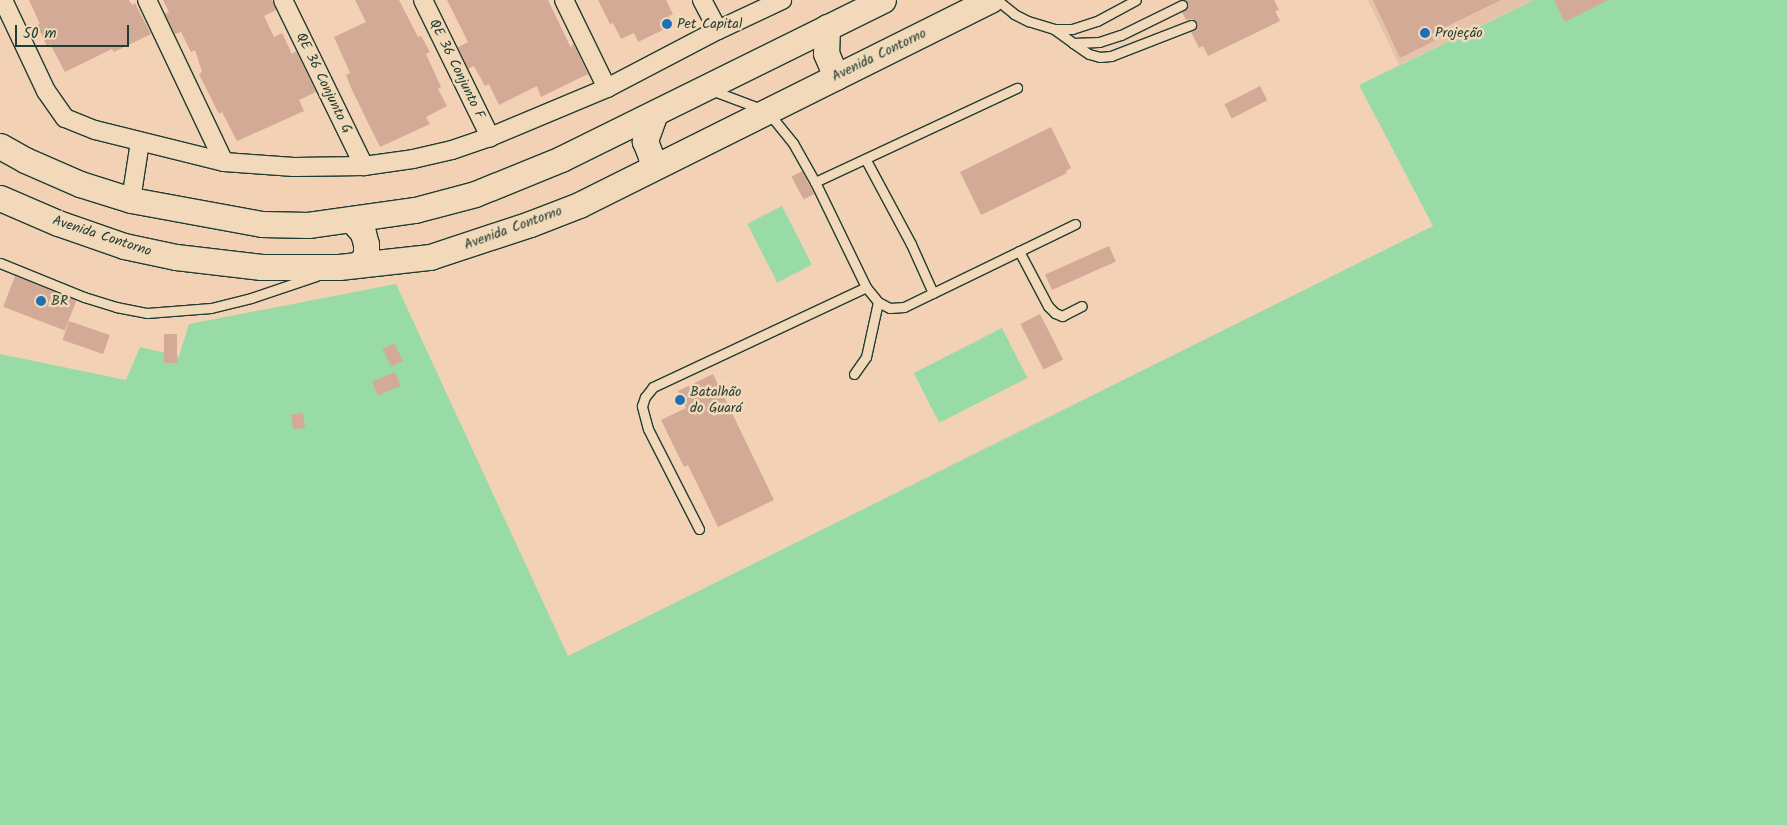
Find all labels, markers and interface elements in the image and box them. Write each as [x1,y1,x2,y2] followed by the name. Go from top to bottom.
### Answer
[18,15,131,47] scale bar
[426,16,488,122] street label: QE 36 Conjunto F
[677,16,742,32] place label: Pet Capital
[661,18,673,30] marker: Pet Capital
[23,22,57,46] text: 50 m
[829,25,929,85] street label: Avenida Contorno
[1435,25,1483,41] place label: Projeção
[1419,27,1431,39] marker: Projeção
[292,30,356,136] street label: QE 36 Conjunto G
[462,202,564,254] street label: Avenida Contorno
[50,212,154,260] street label: Avenida Contorno
[51,293,68,309] place label: BR
[35,295,47,307] marker: BR
[690,384,742,417] place label: Batalhão do Guará
[674,394,686,406] marker: Batalhão do Guará

